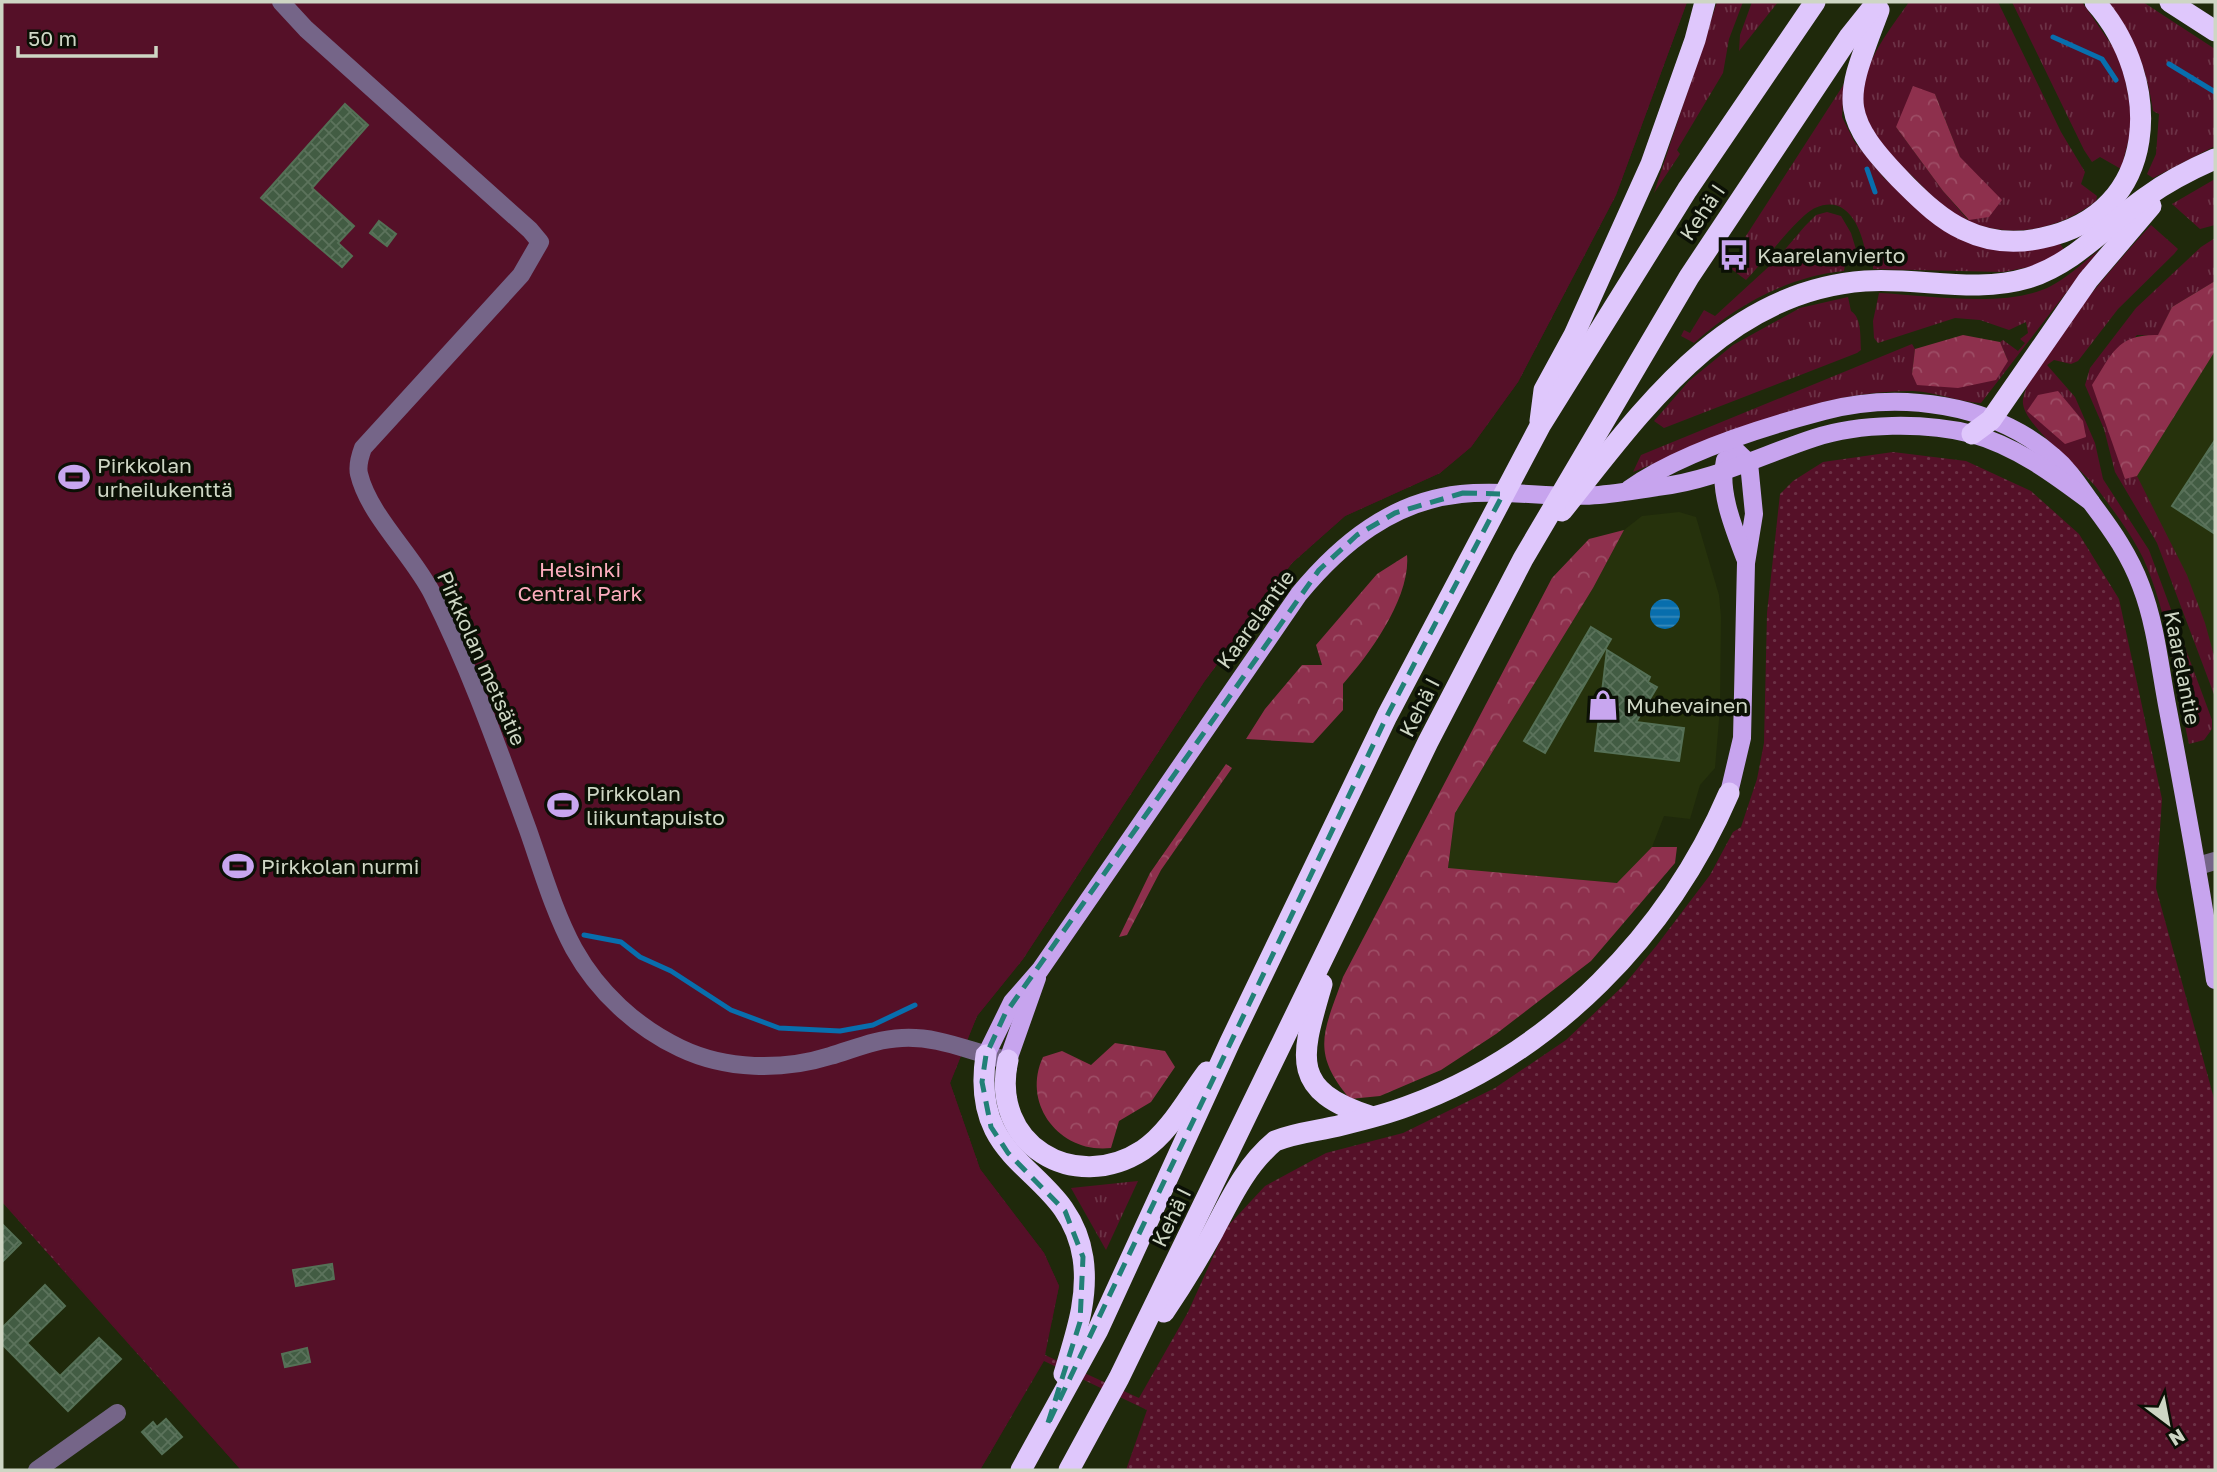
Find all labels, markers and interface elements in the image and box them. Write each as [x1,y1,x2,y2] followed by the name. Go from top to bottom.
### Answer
[18,14,156,58] scale bar
[28,25,77,51] text: 50 m
[1674,179,1730,245] street label: Kehä I
[1717,238,1751,272] bus stop icon: Kaarelanvierto
[1757,242,1905,268] place label: Kaarelanvierto
[97,452,233,502] place label: Pirkkolan urheilukenttä
[57,460,91,494] sports icon: Pirkkolan urheilukenttä
[518,556,643,606] park label: Helsinki Central Park
[1210,565,1300,673] street label: Kaarelantie
[432,567,532,749] street label: Pirkkolan metsätie
[2159,609,2207,727] street label: Kaarelantie
[1393,673,1445,741] street label: Kehä I
[1586,688,1620,722] shop icon: Muhevainen
[1626,692,1748,718] place label: Muhevainen
[586,780,725,830] place label: Pirkkolan liikuntapuisto
[546,788,580,822] sports icon: Pirkkolan liikuntapuisto
[221,849,255,883] sports icon: Pirkkolan nurmi
[261,853,419,879] place label: Pirkkolan nurmi
[1146,1183,1196,1251] street label: Kehä I
[2133,1388,2203,1458] north arrow
[2165,1424,2189,1451] text: N

